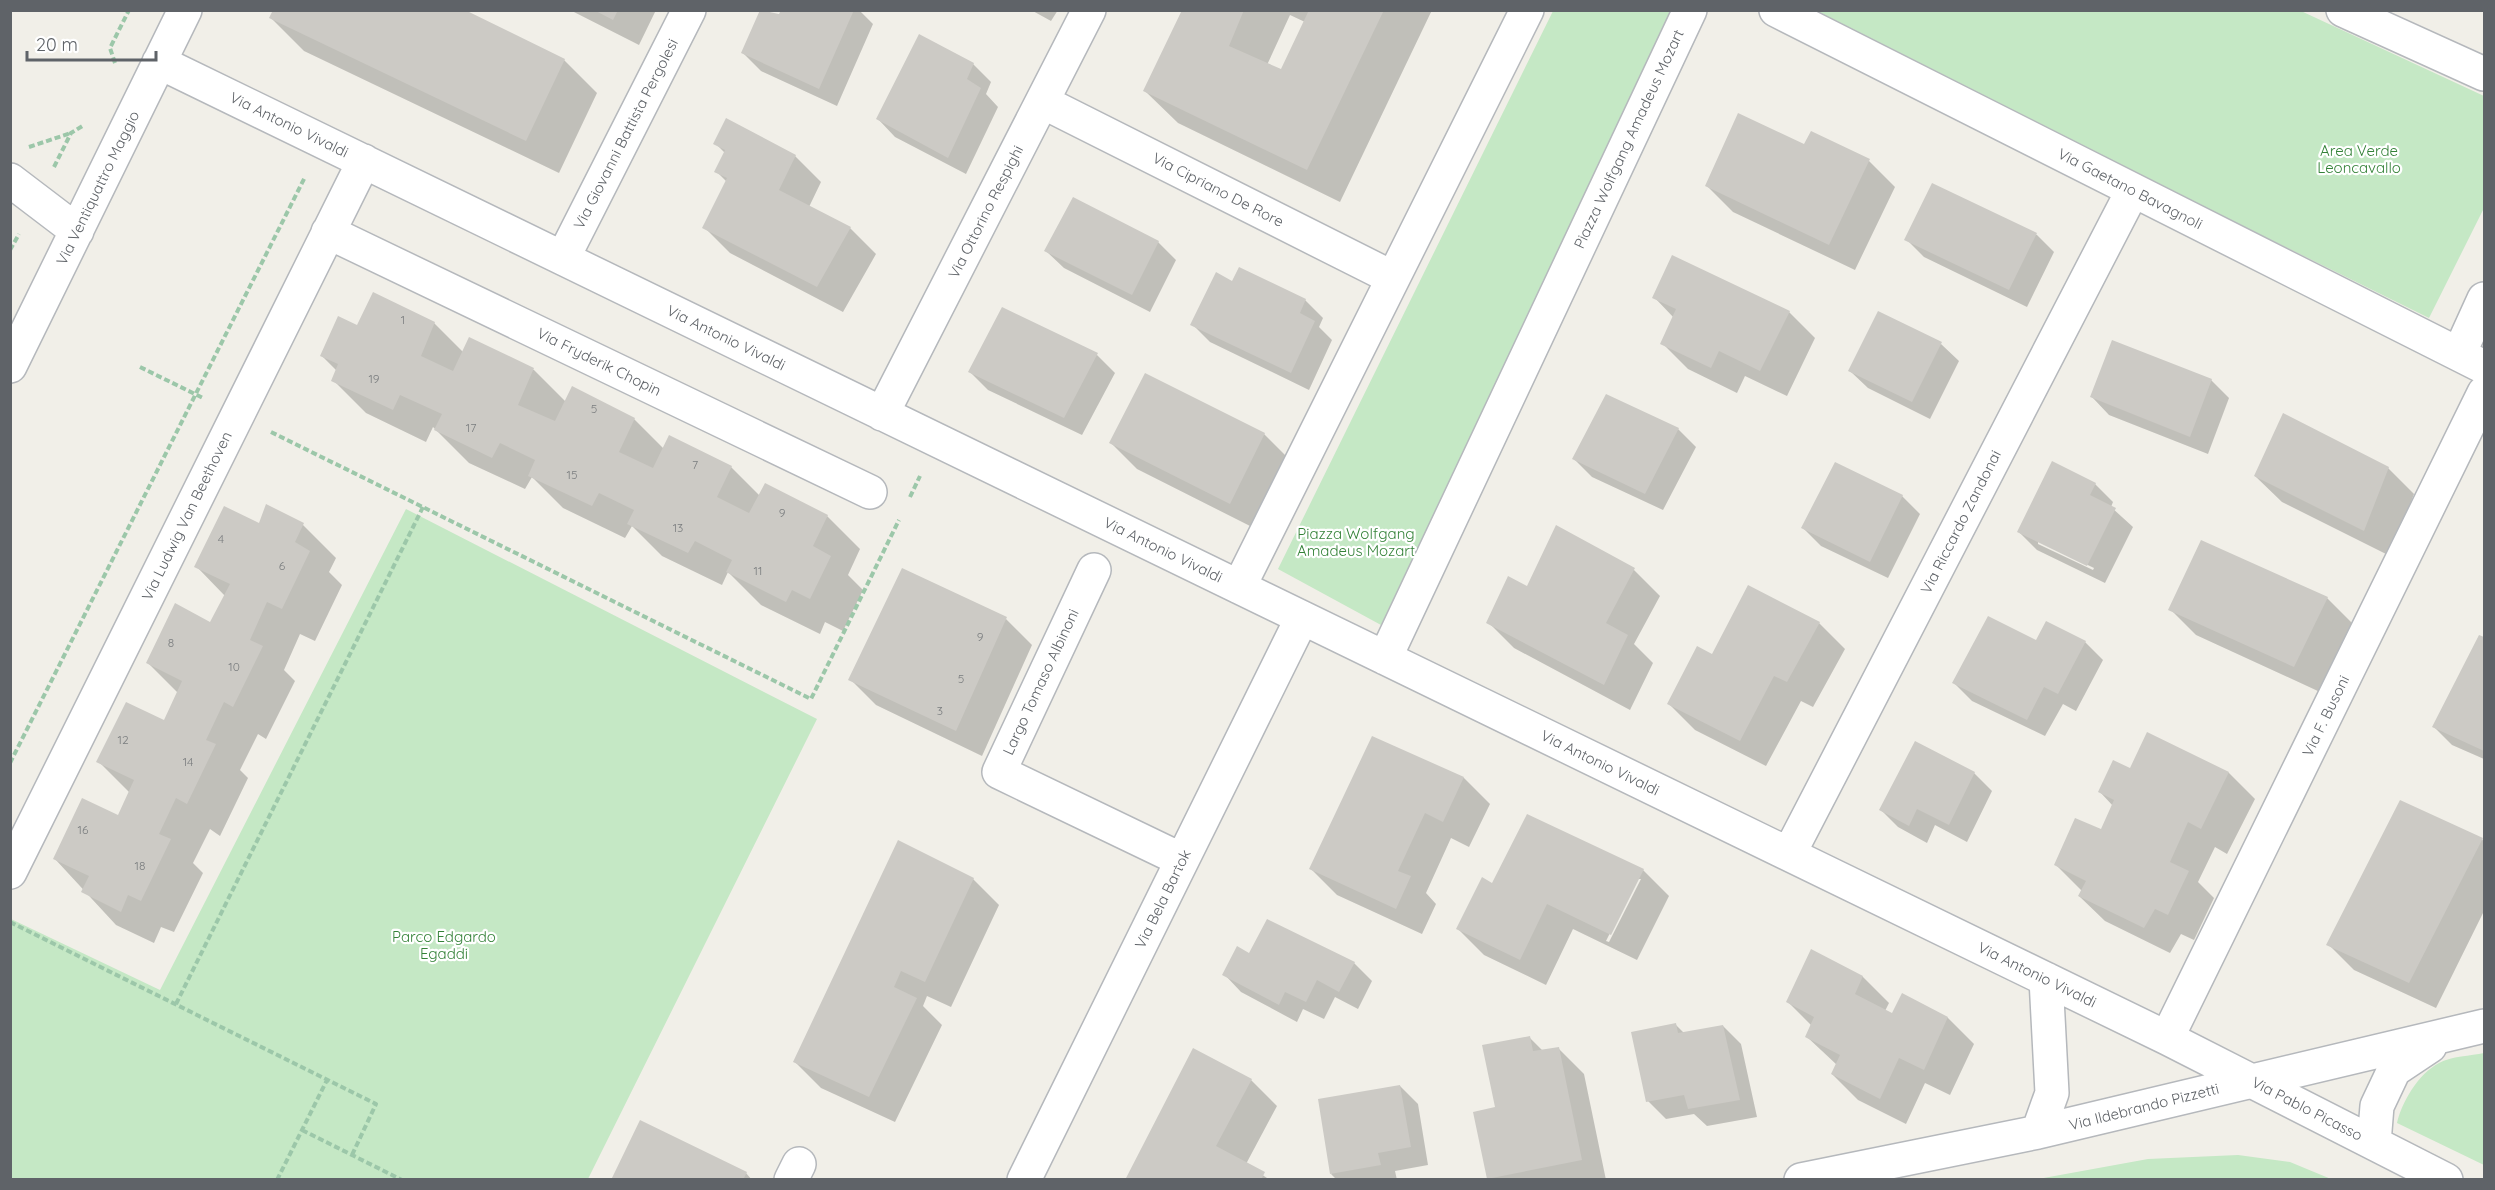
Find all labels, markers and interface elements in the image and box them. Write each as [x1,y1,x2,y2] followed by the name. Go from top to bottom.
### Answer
[27,24,156,62] scale bar
[1569,26,1688,251] street label: Piazza Wolfgang Amadeus Mozart
[36,33,78,56] text: 20 m
[569,35,682,232] street label: Via Giovanni Battista Pergolesi
[227,88,352,162] street label: Via Antonio Vivaldi
[52,107,143,268] street label: Via Ventiquattro Maggio
[2317,141,2401,177] park label: Area Verde Leoncavallo
[944,142,1027,281] street label: Via Ottorino Respighi
[2055,144,2206,233] street label: Via Gaetano Bavagnoli
[1149,148,1287,231] street label: Via Cipriano De Rore
[664,301,789,375] street label: Via Antonio Vivaldi
[401,312,405,327] house number: 1
[534,323,664,400] street label: Via Fryderik Chopin
[368,371,380,386] house number: 19
[591,401,597,416] house number: 5
[466,420,476,435] house number: 17
[137,428,236,603] street label: Via Ludwig Van Beethoven
[1916,447,2005,597] street label: Via Riccardo Zandonai
[692,457,698,472] house number: 7
[567,467,577,482] house number: 15
[779,505,786,520] house number: 9
[1101,513,1226,587] street label: Via Antonio Vivaldi
[673,520,683,535] house number: 13
[1297,524,1415,560] park label: Piazza Wolfgang Amadeus Mozart
[218,531,224,546] house number: 4
[279,558,286,573] house number: 6
[754,563,762,578] house number: 11
[998,606,1083,758] street label: Largo Tomaso Albinoni
[977,629,984,644] house number: 9
[168,635,174,650] house number: 8
[228,659,240,674] house number: 10
[958,671,964,686] house number: 5
[2298,672,2353,759] street label: Via F. Busoni
[937,703,943,718] house number: 3
[1538,726,1663,800] street label: Via Antonio Vivaldi
[117,732,129,747] house number: 12
[183,754,193,769] house number: 14
[78,822,89,837] house number: 16
[1130,846,1195,951] street label: Via Bela Bartok
[135,858,145,873] house number: 18
[392,927,496,963] park label: Parco Edgardo Egaddi
[1975,938,2100,1012] street label: Via Antonio Vivaldi
[2249,1072,2366,1145] street label: Via Pablo Picasso
[2067,1079,2221,1134] street label: Via Ildebrando Pizzetti

